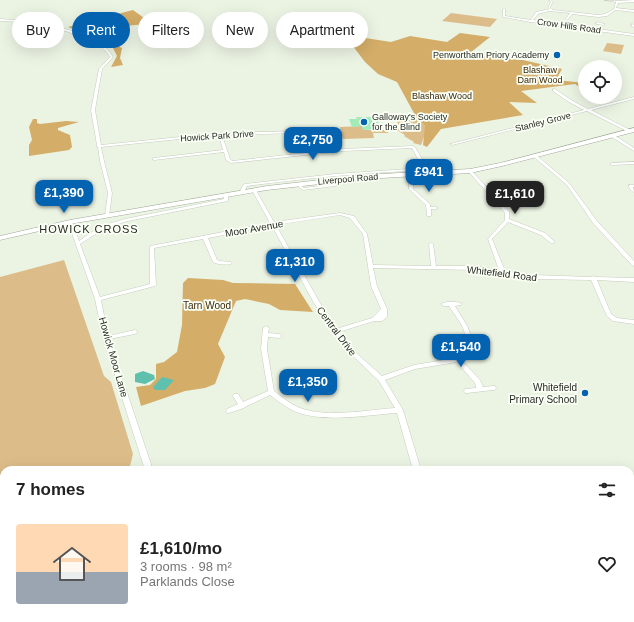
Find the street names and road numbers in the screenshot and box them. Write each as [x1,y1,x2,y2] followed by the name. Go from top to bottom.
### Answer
[536,17,602,35] street label: Crow Hills Road
[514,110,572,134] street label: Stanley Grove
[180,128,254,144] street label: Howick Park Drive
[317,171,379,187] street label: Liverpool Road
[224,218,284,239] street label: Moor Avenue
[466,264,538,283] street label: Whitefield Road
[315,305,359,358] street label: Central Drive
[97,316,130,399] street label: Howick Moor Lane

